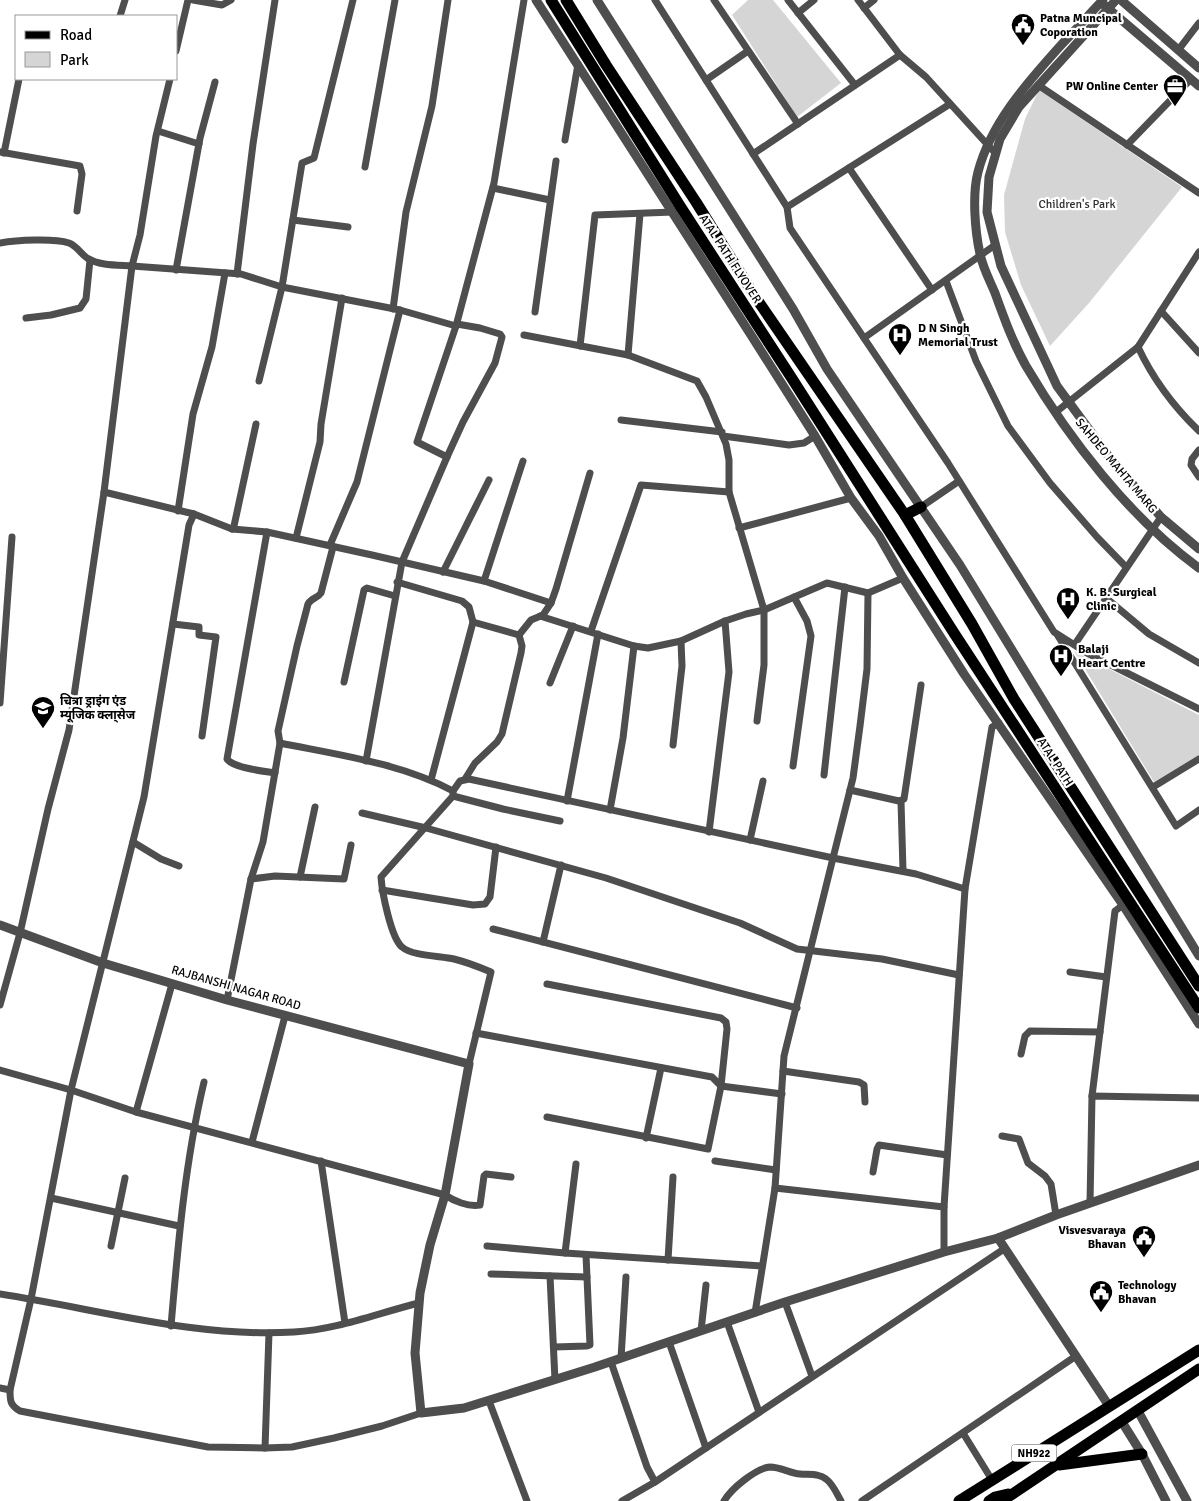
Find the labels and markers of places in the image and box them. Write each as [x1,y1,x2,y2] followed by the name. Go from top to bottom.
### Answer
[1040,11,1122,40] place label: Patna Muncipal Coporation
[1010,12,1036,46] public building icon: Patna Muncipal Coporation
[1162,73,1188,107] office icon: PW Online Center
[1066,79,1158,94] place label: PW Online Center
[918,321,998,350] place label: D N Singh Memorial Trust
[887,322,913,356] hospital icon: D N Singh Memorial Trust
[1086,585,1157,614] place label: K. B. Surgical Clinic
[1055,586,1081,620] hospital icon: K. B. Surgical Clinic
[1078,642,1146,671] place label: Balaji Heart Centre
[1048,643,1074,677] hospital icon: Balaji Heart Centre
[60,693,136,723] place label: चित्रा ड्राइंग एंड म्यूजिक क्ला्सेज
[30,695,56,729] school or university icon: चित्रा ड्राइंग एंड म्यूजिक क्ला्सेज
[1058,1223,1126,1252] place label: Visvesvaraya Bhavan
[1131,1224,1157,1258] public building icon: Visvesvaraya Bhavan
[1118,1278,1176,1307] place label: Technology Bhavan
[1088,1279,1114,1313] public building icon: Technology Bhavan

